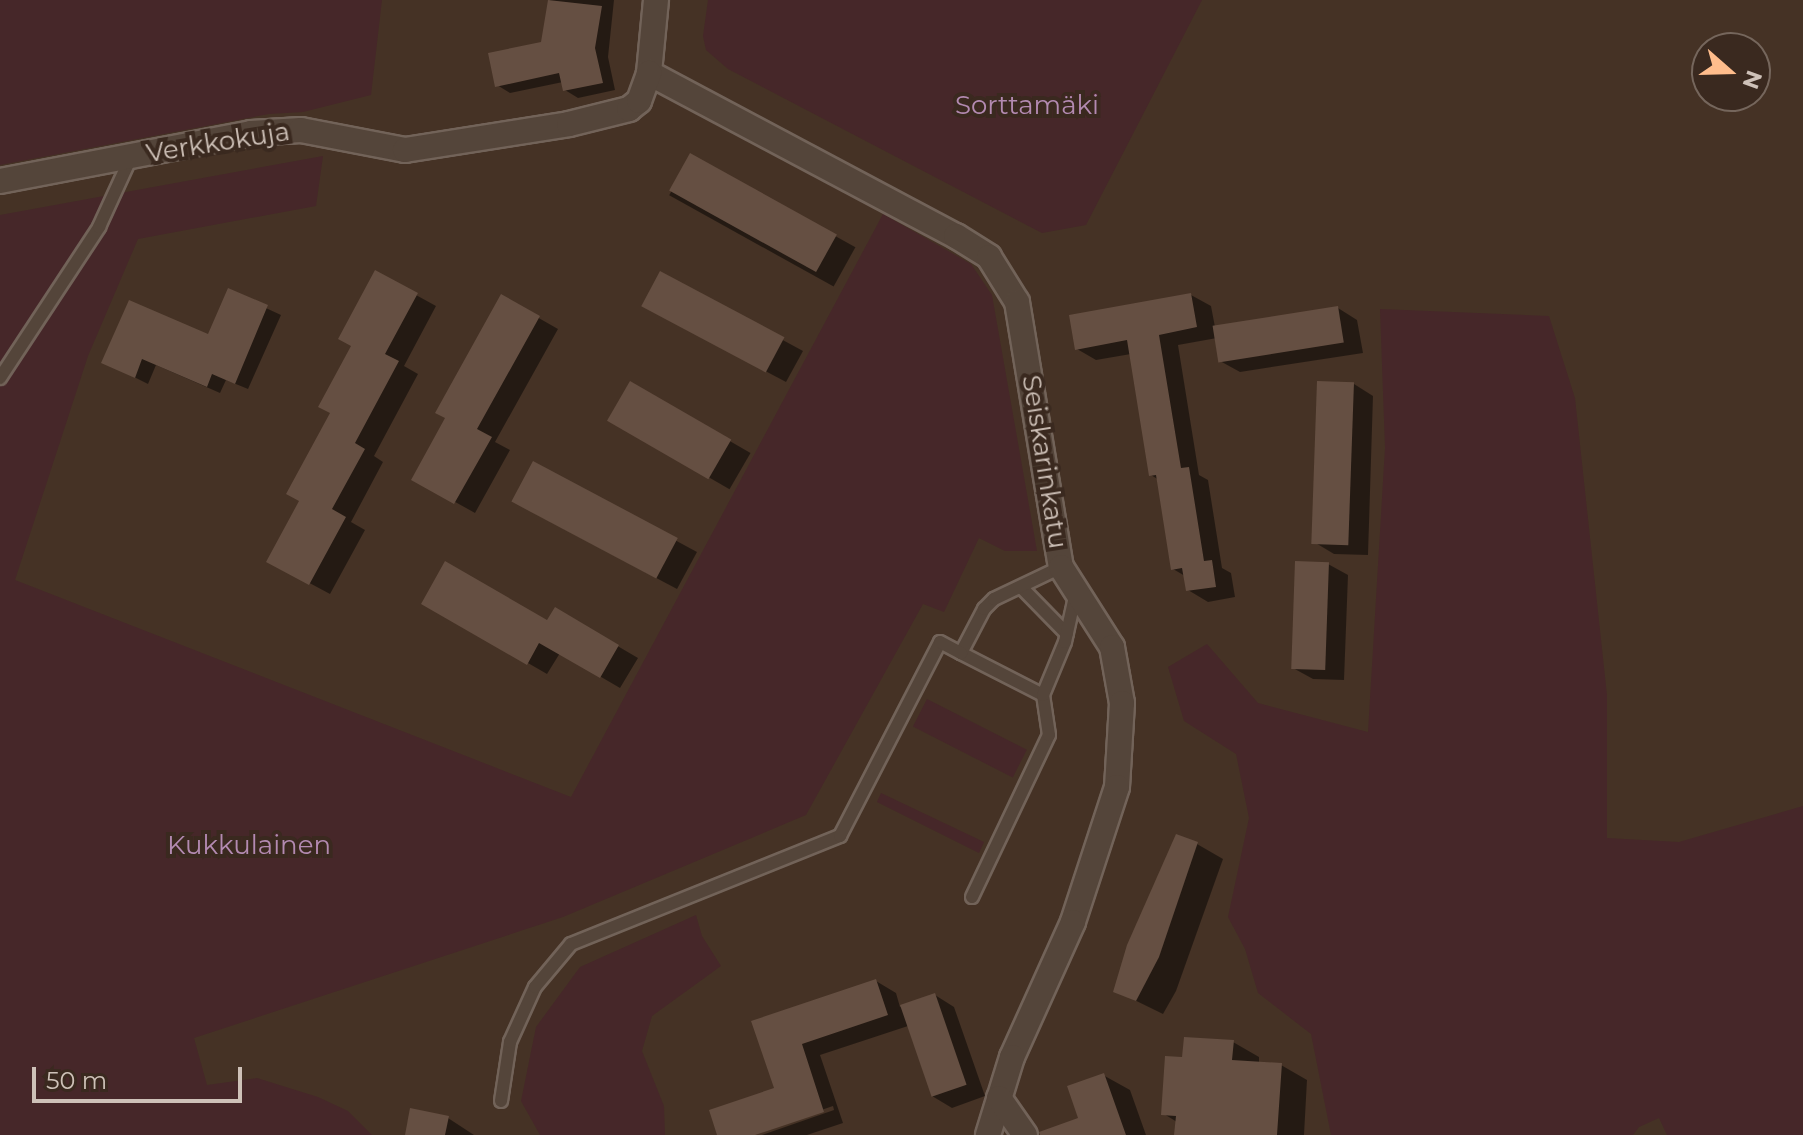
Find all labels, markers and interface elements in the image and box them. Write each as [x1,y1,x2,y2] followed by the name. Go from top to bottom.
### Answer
[1691,32,1771,112] north arrow
[1736,67,1768,93] text: N
[955,90,1099,122] park label: Sorttamäki
[144,116,292,170] street label: Verkkokuja
[1015,373,1073,551] street label: Seiskarinkatu
[167,830,331,862] park label: Kukkulainen
[36,1051,246,1101] scale bar
[46,1066,107,1095] text: 50 m

